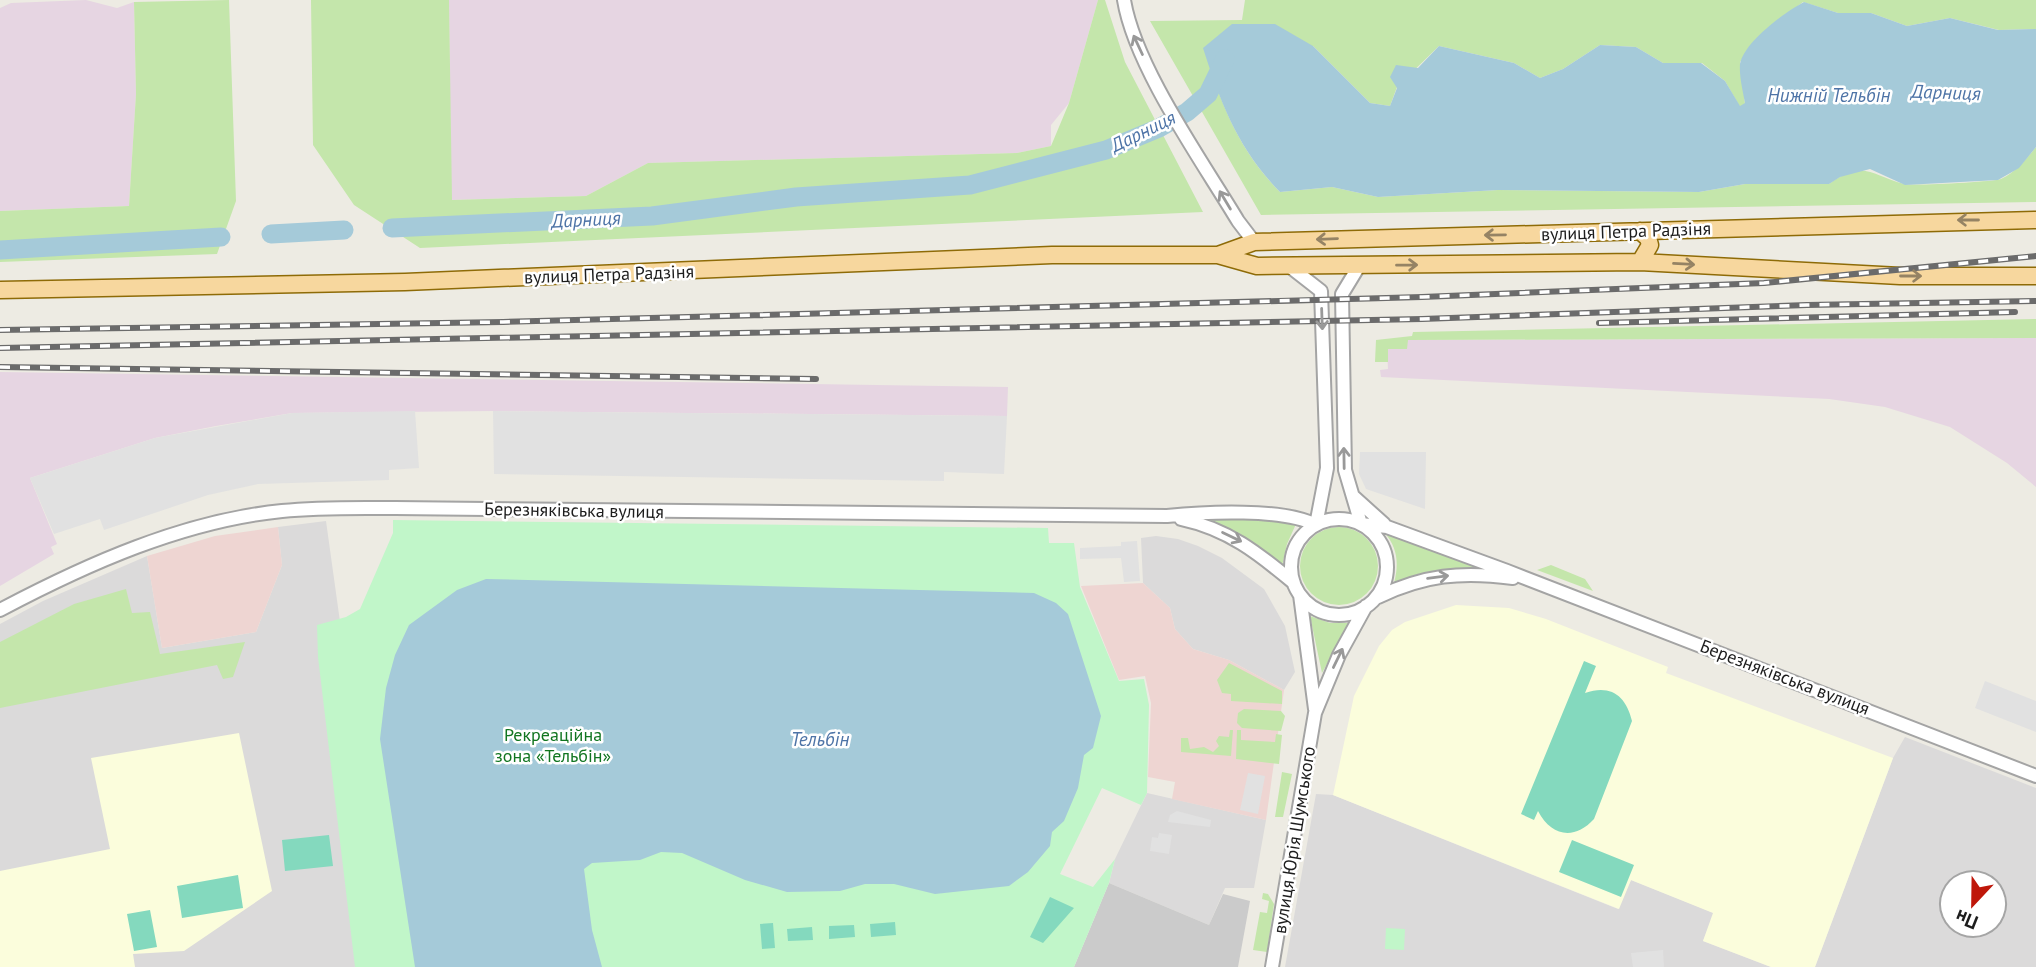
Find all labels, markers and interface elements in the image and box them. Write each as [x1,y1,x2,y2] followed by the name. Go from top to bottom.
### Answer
[1131,34,1144,56] one-way arrow
[1909,79,1981,105] water label: Дарниця
[1768,83,1891,107] water label: Нижній Тельбін
[1105,105,1180,158] water label: Дарниця
[1218,190,1232,210] one-way arrow
[549,205,621,233] water label: Дарниця
[1957,213,1980,227] one-way arrow
[1541,217,1711,245] street label: вулиця Петра Радзіня
[1484,228,1507,241] one-way arrow
[1316,233,1339,246] one-way arrow
[1672,258,1695,271] one-way arrow
[1396,259,1419,272] one-way arrow
[524,260,694,288] street label: вулиця Петра Радзіня
[1899,269,1922,283] one-way arrow
[1316,307,1329,330] one-way arrow
[1338,447,1351,470] one-way arrow
[484,497,664,523] street label: Березняківська вулиця
[1221,530,1242,544] one-way arrow
[1426,570,1449,583] one-way arrow
[1697,634,1873,720] street label: Березняківська вулиця
[1332,648,1346,669] one-way arrow
[495,723,611,767] park label: Рекреаційна зона «Тельбін»
[791,727,849,751] water label: Тельбін
[1268,745,1320,935] street label: вулиця Юрія Шумського
[1938,869,2008,939] north arrow
[1952,904,1981,935] text: Пн

